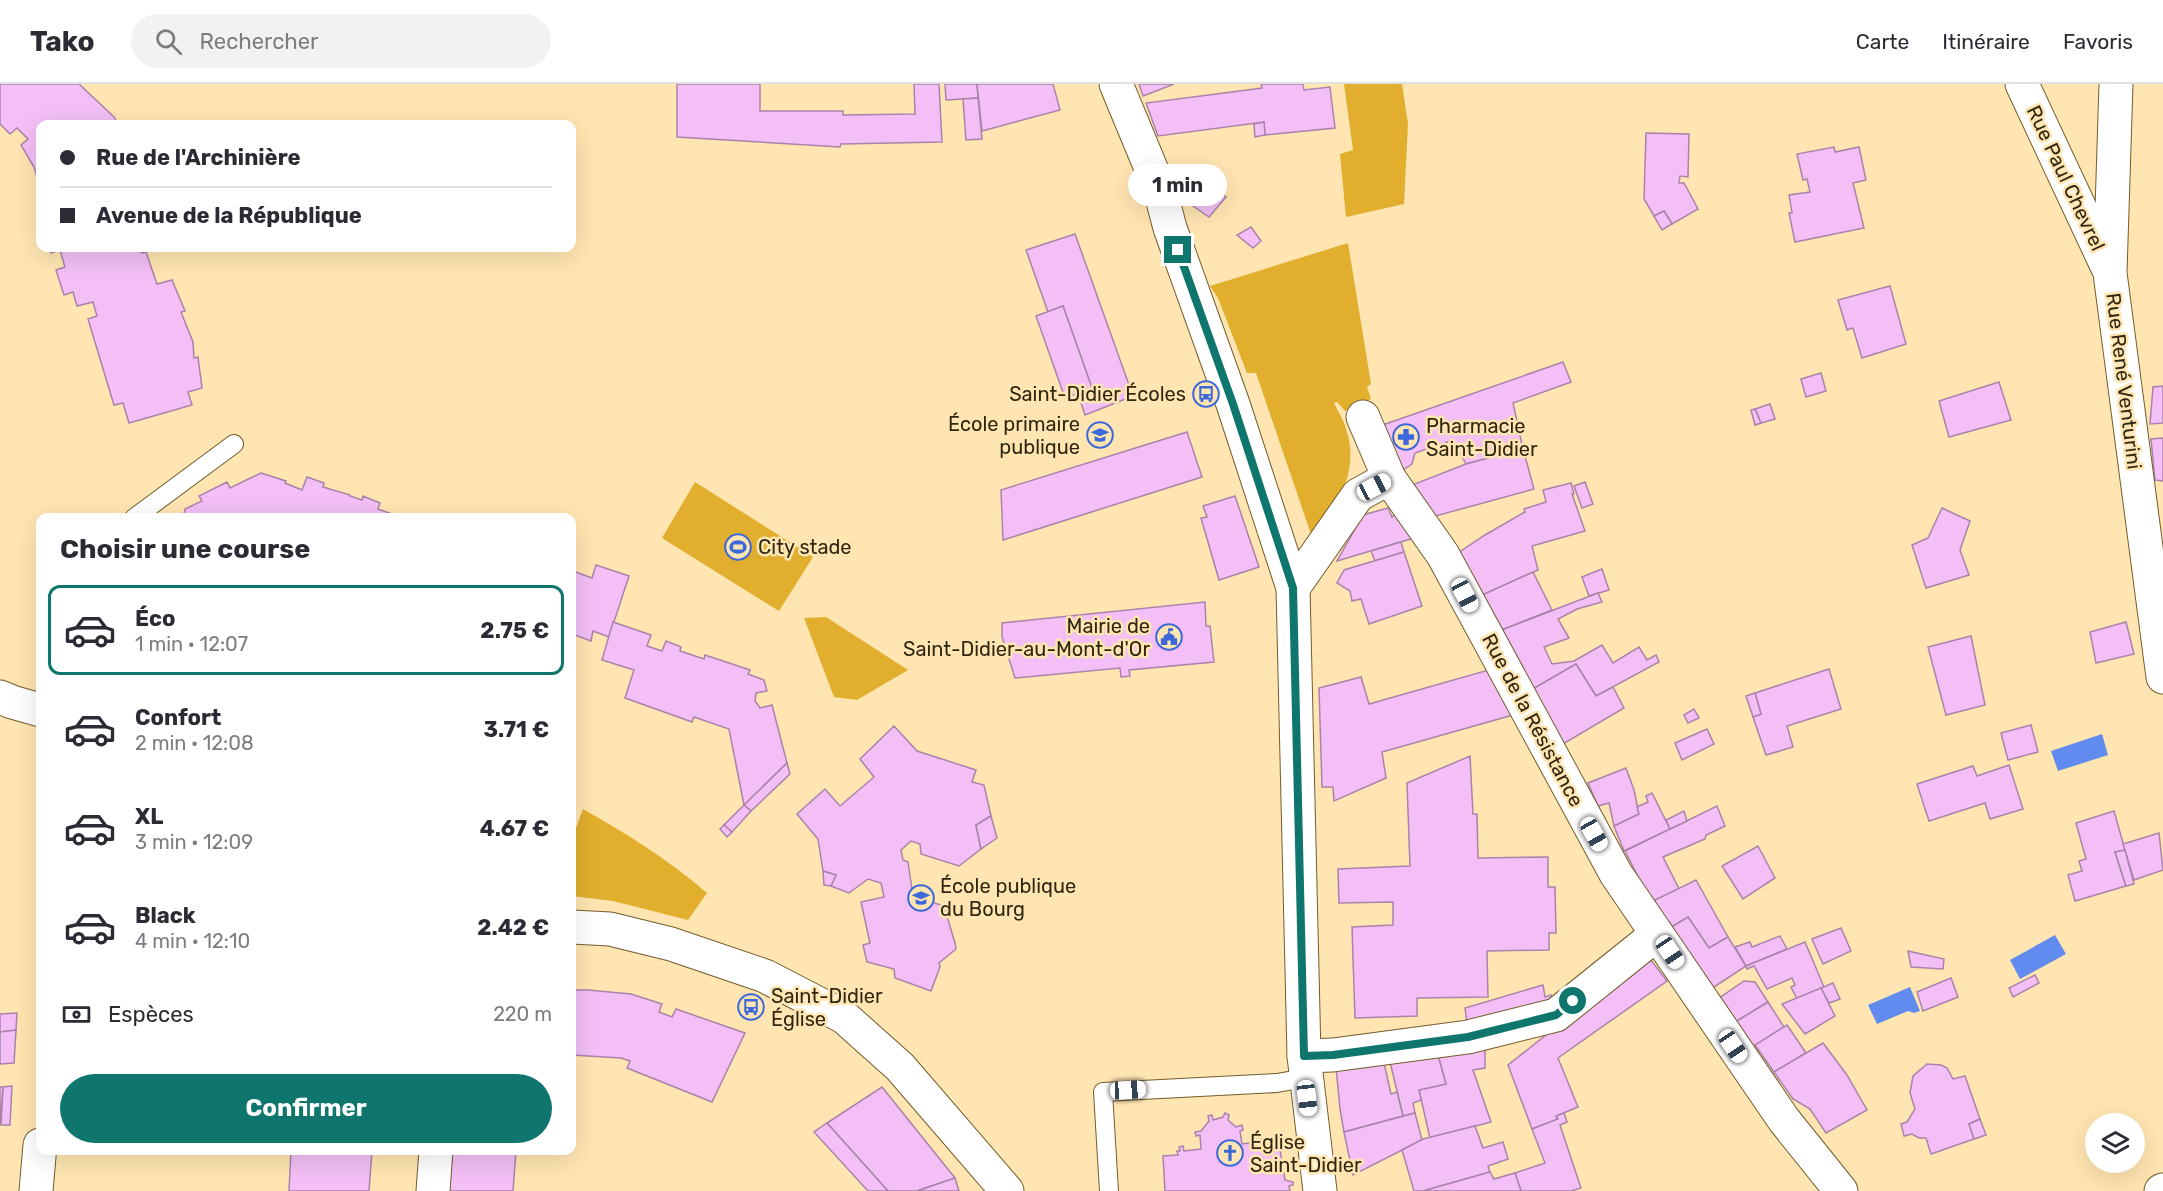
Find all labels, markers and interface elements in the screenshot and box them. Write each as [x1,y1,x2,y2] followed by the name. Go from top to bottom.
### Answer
[131,14,551,68] search box
[30,25,95,58] text: Tako
[152,25,185,58] icon: search
[200,28,318,55] text: Rechercher
[1856,29,1909,54] text: Carte
[1942,29,2030,54] text: Itinéraire
[2063,29,2133,54] text: Favoris
[2022,102,2110,254] street label: Rue Paul Chevrel
[96,144,301,171] text: Rue de l'Archinière
[1128,163,1228,205] callout: 1 min
[1152,173,1203,197] text: 1 min
[96,202,362,229] text: Avenue de la République
[1164,236,1191,263] route end
[2101,291,2147,471] street label: Rue René Venturini
[1191,379,1221,409] bus stop icon: Saint-Didier Écoles
[1009,382,1186,406] place label: Saint-Didier Écoles
[948,412,1080,459] place label: École primaire publique
[1426,414,1538,461] place label: Pharmacie Saint-Didier
[1085,420,1115,450] school or university icon: École primaire publique
[1391,422,1421,452] pharmacy icon: Pharmacie Saint-Didier
[1354,471,1394,503] car
[723,532,753,562] sports icon: City stade
[60,533,310,565] text: Choisir une course
[758,535,852,559] place label: City stade
[1449,575,1481,615] car
[63,603,117,657] icon: car
[135,605,175,632] text: Éco
[903,614,1150,661] place label: Mairie de Saint-Didier-au-Mont-d'Or
[480,617,549,644] text: 2.75 €
[1154,622,1184,652] public building icon: Mairie de Saint-Didier-au-Mont-d'Or
[1477,629,1589,811] street label: Rue de la Résistance
[135,632,248,656] text: 1 min · 12:07
[63,702,117,756] icon: car
[135,704,221,731] text: Confort
[483,716,549,743] text: 3.71 €
[135,731,254,755] text: 2 min · 12:08
[63,801,117,855] icon: car
[135,803,163,830] text: XL
[1577,814,1611,854] car
[480,815,549,842] text: 4.67 €
[135,830,253,854] text: 3 min · 12:09
[940,874,1076,921] place label: École publique du Bourg
[906,883,936,913] school or university icon: École publique du Bourg
[63,900,117,954] icon: car
[135,902,196,929] text: Black
[477,914,549,941] text: 2.42 €
[135,929,250,953] text: 4 min · 12:10
[1652,932,1688,972] car
[771,984,883,1031] place label: Saint-Didier Église
[1559,987,1586,1014] route start
[736,992,766,1022] bus stop icon: Saint-Didier Église
[60,998,93,1031] icon: cash
[108,1001,194,1028] text: Espèces
[493,1002,552,1026] text: 220 m
[1715,1026,1751,1066] car
[60,1074,552,1143] button: Confirmer
[1296,1079,1318,1117] car
[1110,1080,1146,1100] car
[2085,1113,2145,1173] map controls
[2085,1113,2145,1173] button: layers
[1250,1130,1362,1177] place label: Église Saint-Didier
[1215,1138,1245,1168] church icon: Église Saint-Didier

